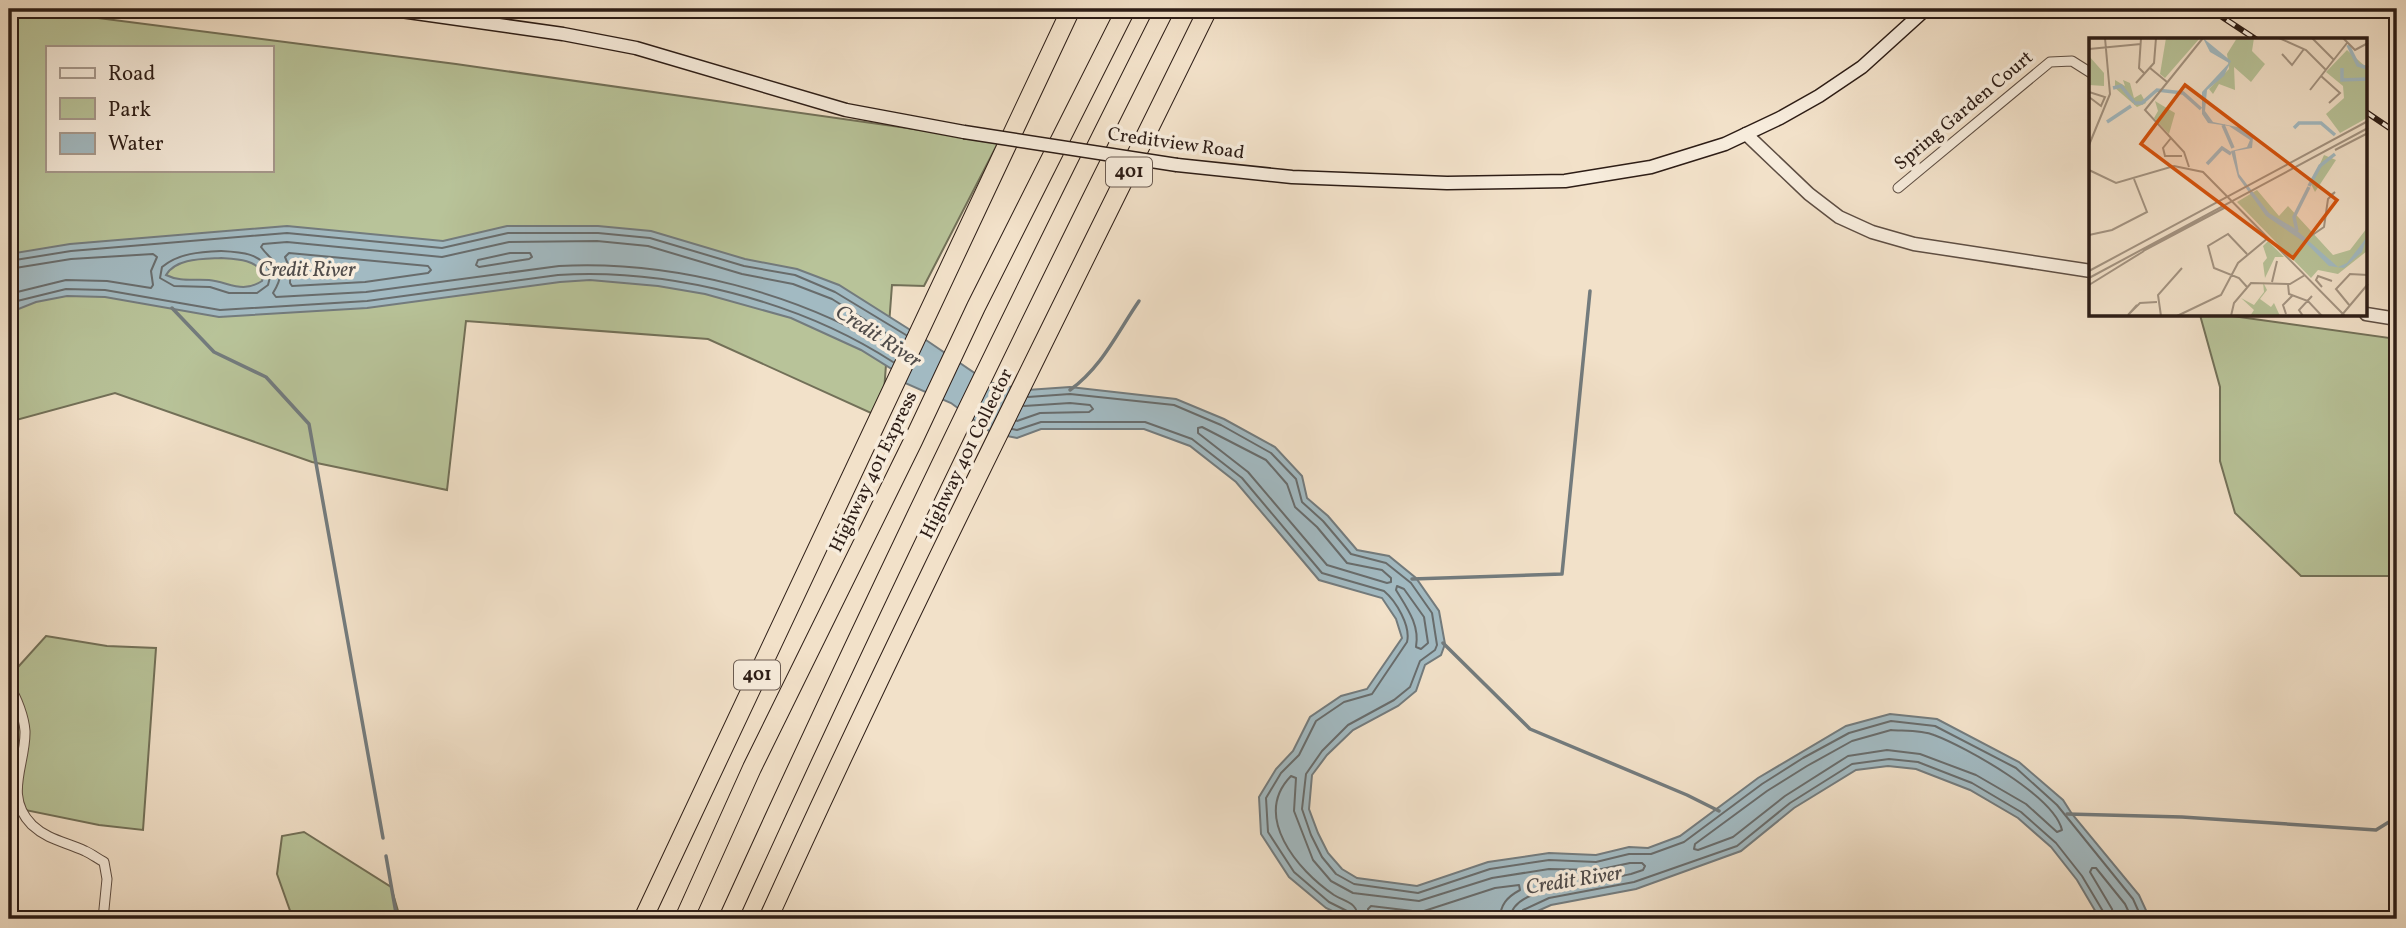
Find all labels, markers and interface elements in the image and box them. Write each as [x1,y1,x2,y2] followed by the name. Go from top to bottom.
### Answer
[2089,38,2368,317] inset map
[1889,45,2039,177] street label: Spring Garden Court
[46,46,273,172] legend
[108,60,155,89] text: Road
[108,96,151,125] text: Park
[1106,122,1246,166] street label: Creditview Road
[108,130,164,159] text: Water
[1106,158,1152,187] road number: 401
[258,256,356,285] water label: Credit River
[829,298,927,376] water label: Credit River
[914,364,1020,544] street label: Highway 401 Collector
[824,387,924,557] street label: Highway 401 Express
[734,660,780,690] road number: 401
[1524,859,1625,903] water label: Credit River

